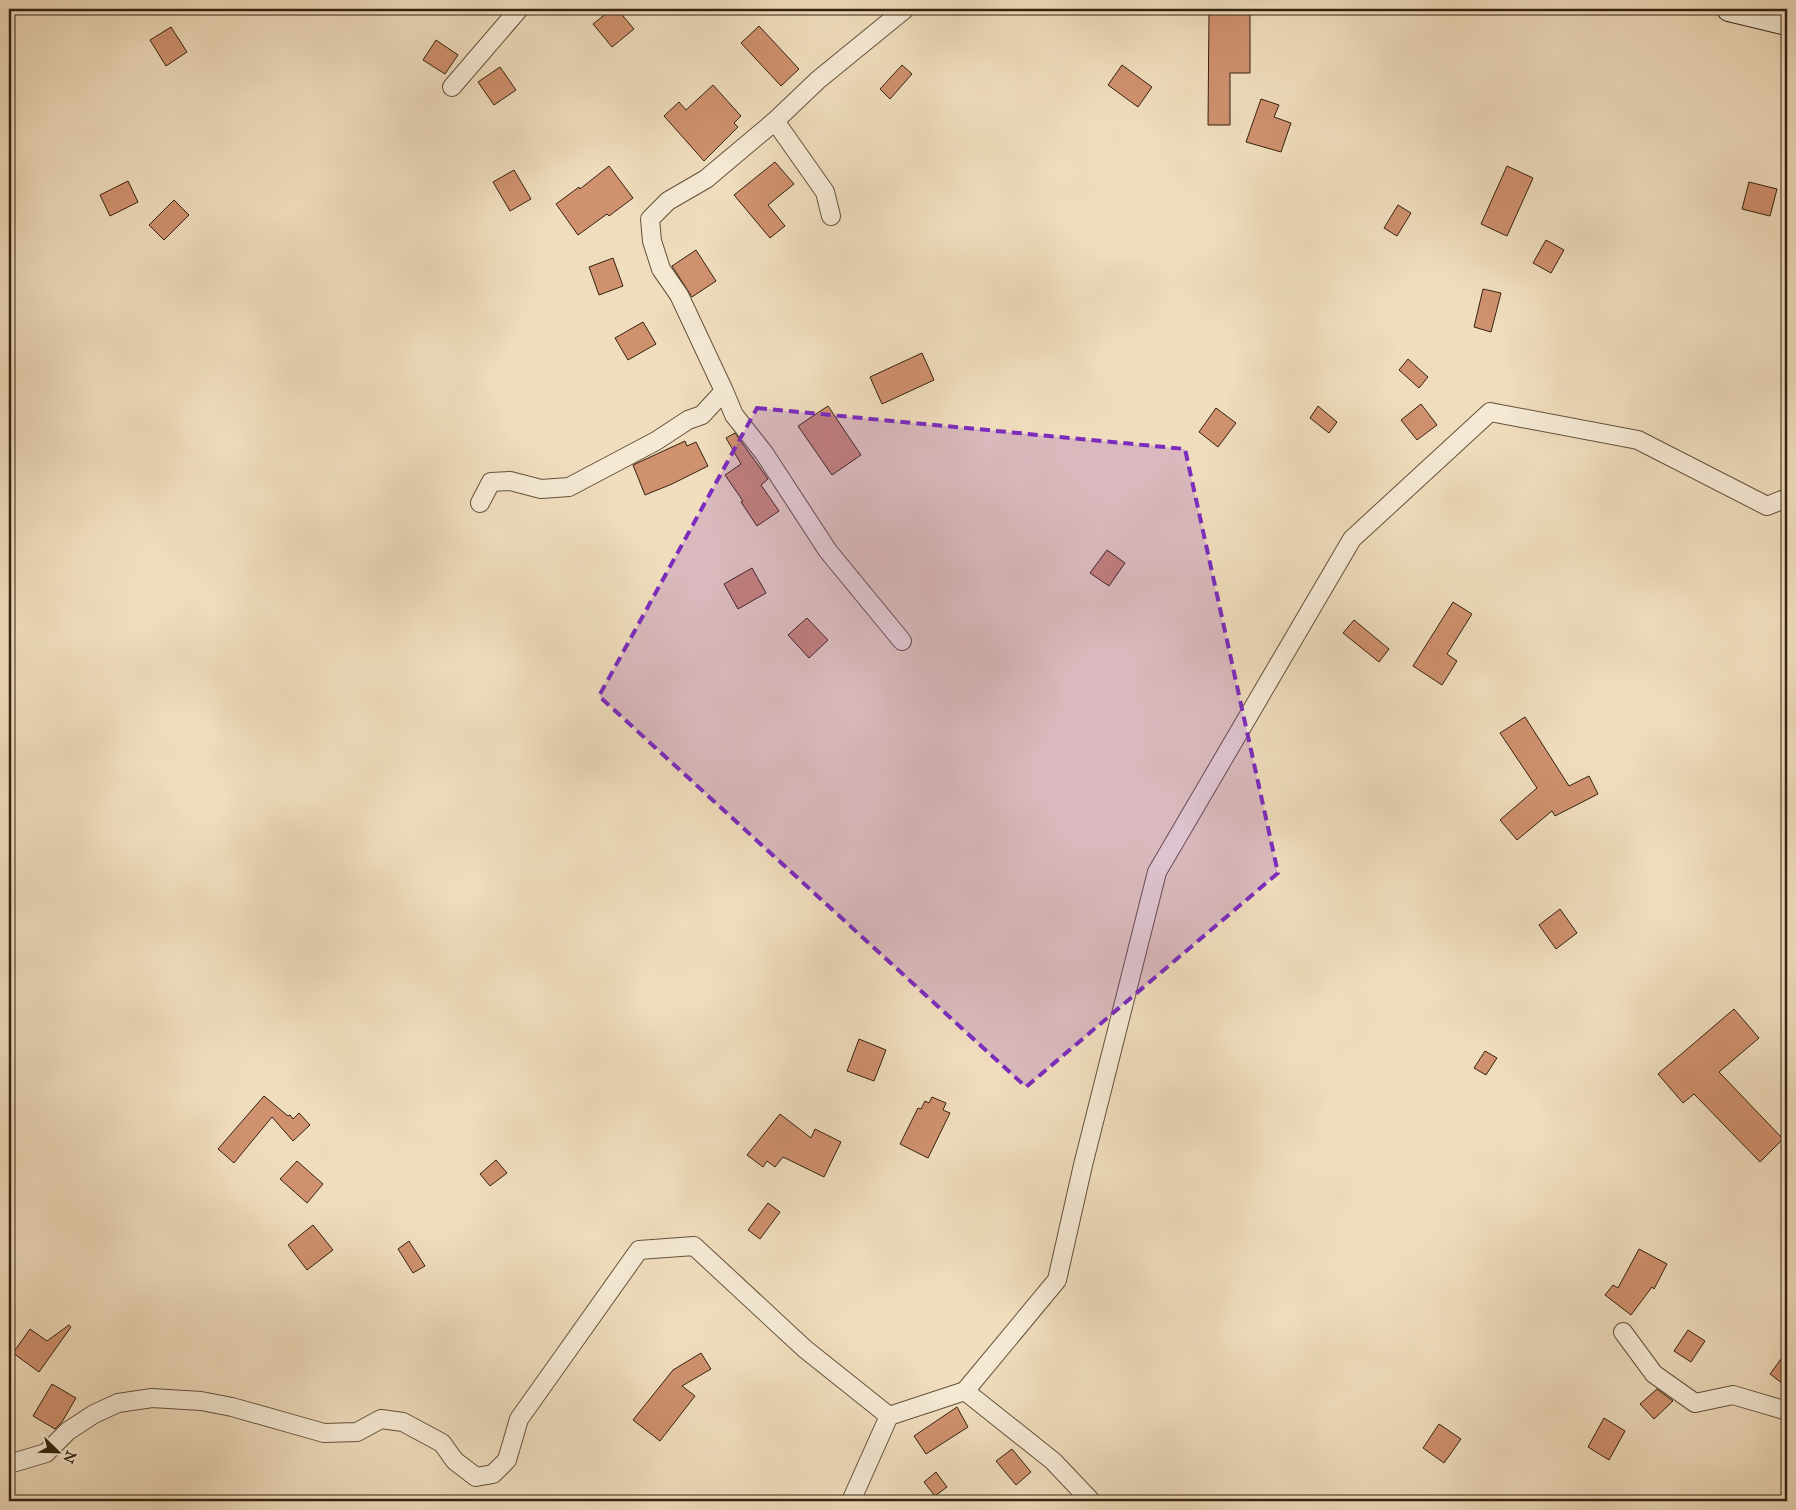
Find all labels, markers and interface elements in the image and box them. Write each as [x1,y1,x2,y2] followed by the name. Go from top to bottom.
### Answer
[32,1428,82,1478] north arrow
[59,1448,80,1466] text: N

